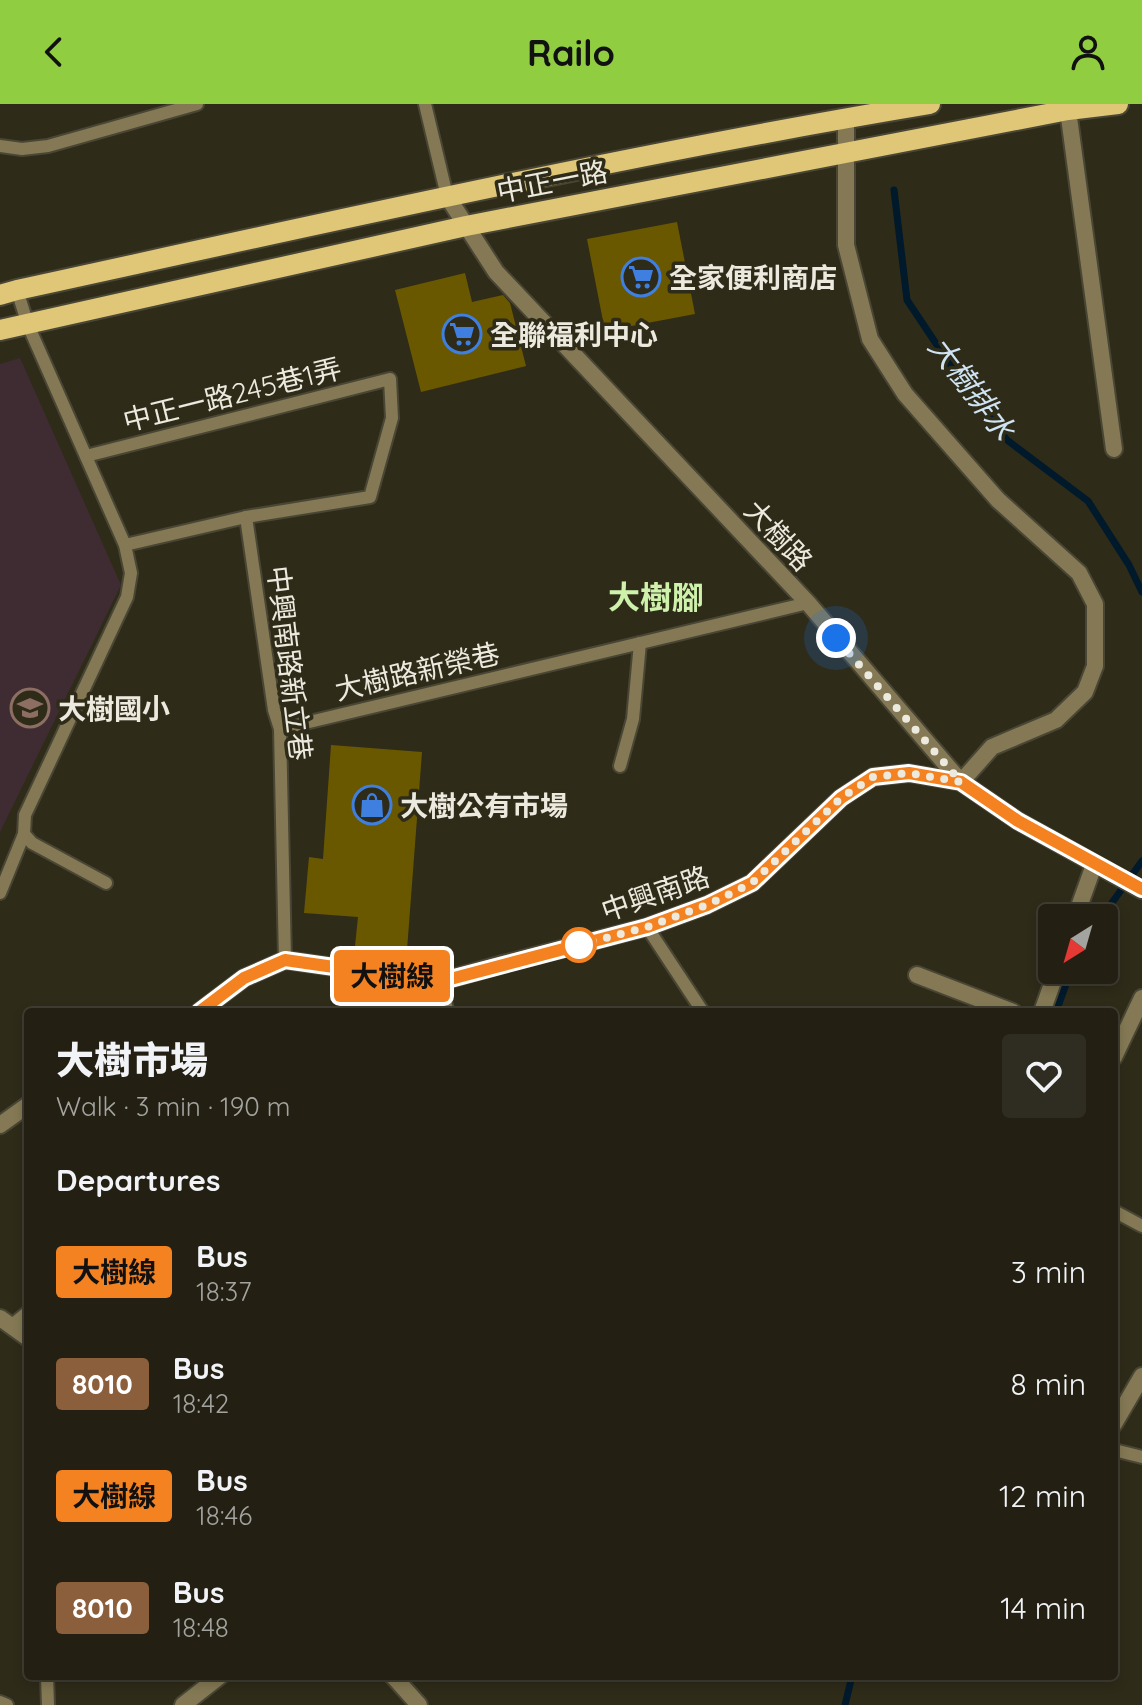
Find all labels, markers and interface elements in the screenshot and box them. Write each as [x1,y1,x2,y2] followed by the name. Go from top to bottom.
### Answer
[32,30,76,74] icon: back
[527,30,615,75] text: Railo
[1066,30,1110,74] icon: person
[494,153,610,209] street label: 中正一路
[620,256,662,298] supermarket icon: 全家便利商店
[669,260,837,295] place label: 全家便利商店
[441,313,483,355] supermarket icon: 全聯福利中心
[490,317,658,352] place label: 全聯福利中心
[921,329,1024,449] water label: 大樹排水
[119,350,345,438] street label: 中正一路245巷1弄
[738,492,820,578] street label: 大樹路
[261,564,319,762] street label: 中興南路新立巷
[608,577,704,617] district label: 大樹腳
[816,618,856,658] your location
[331,635,503,707] street label: 大樹路新榮巷
[9,687,51,729] school or university icon: 大樹國小
[58,691,170,726] place label: 大樹國小
[351,784,393,826] shop icon: 大樹公有市場
[400,788,568,823] place label: 大樹公有市場
[596,858,714,928] street label: 中興南路
[1038,904,1118,984] north arrow
[1038,904,1118,984] map controls
[562,928,596,962] unlabelled marker
[346,950,438,1002] line badge: 大樹線
[350,958,434,993] text: 大樹線
[1002,1034,1086,1118] button: heart
[56,1036,208,1084] text: 大樹市場
[56,1090,291,1123] text: Walk · 3 min · 190 m
[56,1161,221,1199] text: Departures
[196,1237,248,1275] text: Bus
[1011,1253,1086,1291] text: 3 min
[72,1254,156,1289] text: 大樹線
[196,1275,252,1308] text: 18:37
[173,1349,224,1387] text: Bus
[1010,1365,1086,1403] text: 8 min
[72,1366,133,1401] text: 8010
[173,1387,229,1420] text: 18:42
[196,1461,248,1499] text: Bus
[999,1477,1086,1515] text: 12 min
[72,1478,156,1513] text: 大樹線
[196,1499,252,1532] text: 18:46
[173,1573,224,1611] text: Bus
[1000,1589,1086,1627] text: 14 min
[72,1590,133,1625] text: 8010
[173,1611,229,1644] text: 18:48

